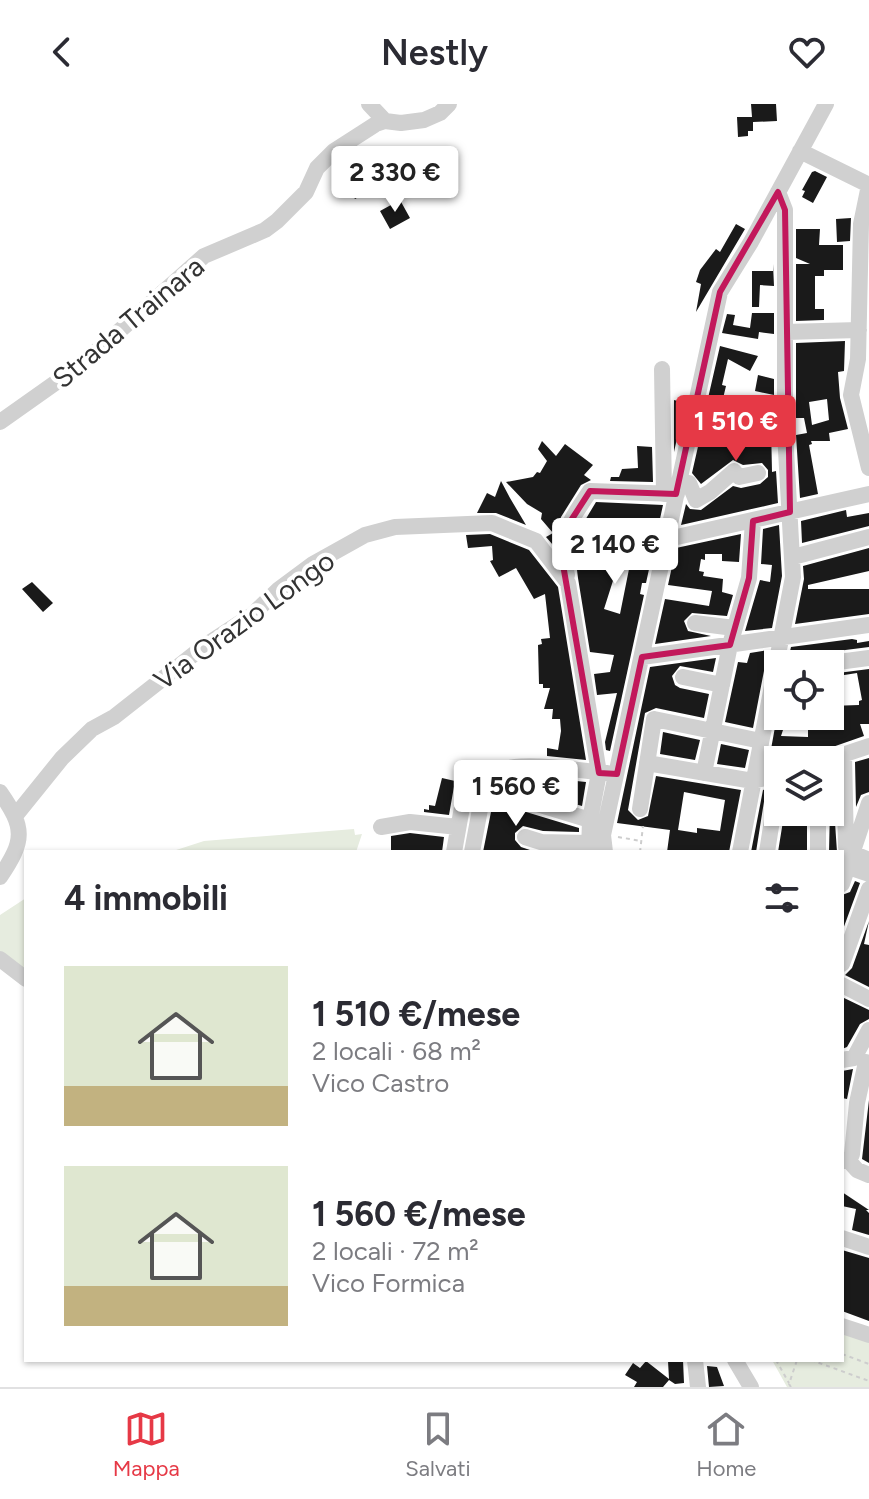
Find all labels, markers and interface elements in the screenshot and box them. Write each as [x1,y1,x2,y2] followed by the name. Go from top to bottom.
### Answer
[40,30,84,74] icon: back
[785,30,829,74] icon: heart
[381,31,488,74] text: Nestly
[321,146,469,214] pin: 2 330 €
[349,156,441,188] text: 2 330 €
[45,249,211,395] street label: Strada Trainara
[662,395,810,463] pin: 1 510 €
[694,405,778,437] text: 1 510 €
[541,518,689,586] pin: 2 140 €
[570,528,660,560] text: 2 140 €
[147,543,341,697] street label: Via Orazio Longo
[764,650,844,826] map controls
[764,650,844,730] button: locate
[764,746,844,826] button: layers
[442,760,590,828] pin: 1 560 €
[472,770,560,802] text: 1 560 €
[760,876,804,920] icon: filters
[64,878,228,919] text: 4 immobili
[312,994,520,1035] text: 1 510 €/mese
[128,998,224,1094] icon: home
[312,1035,481,1067] text: 2 locali · 68 m²
[312,1067,449,1099] text: Vico Castro
[312,1194,526,1235] text: 1 560 €/mese
[128,1198,224,1294] icon: home
[312,1235,479,1267] text: 2 locali · 72 m²
[312,1267,465,1299] text: Vico Formica
[113,1407,180,1482] tab: Mappa
[405,1407,471,1482] tab: Salvati
[696,1407,756,1482] tab: Home

